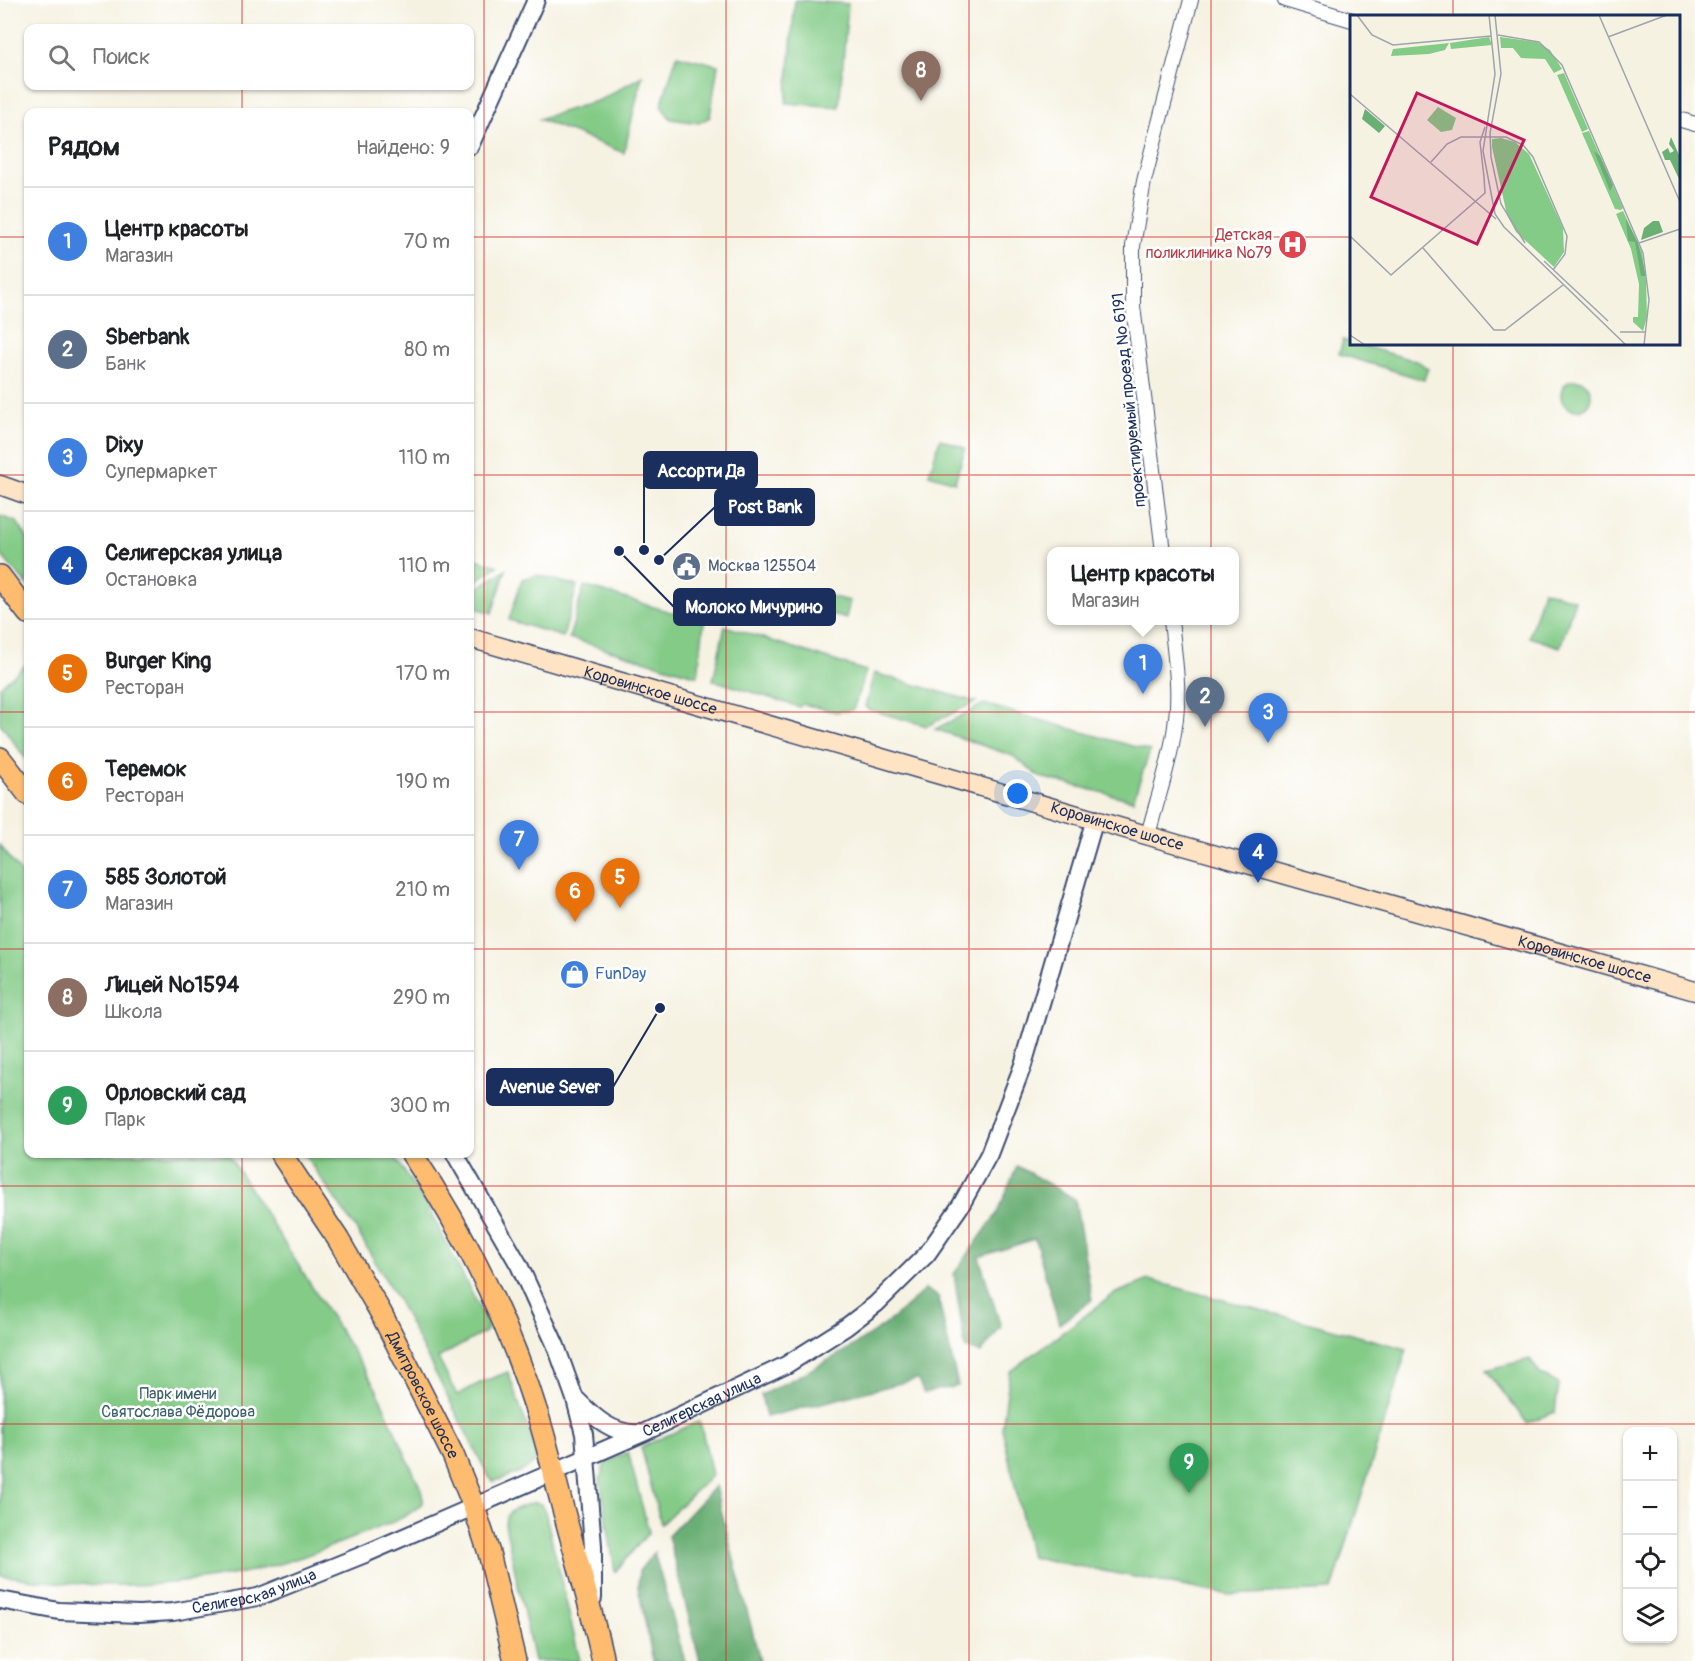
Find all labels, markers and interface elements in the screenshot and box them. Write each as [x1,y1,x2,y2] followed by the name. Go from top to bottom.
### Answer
[1350,15,1680,345] inset map
[24,24,474,90] search box
[45,41,78,74] icon: search
[93,43,150,71] text: Поиск
[902,51,940,101] pin: 8
[48,131,120,163] text: Рядом
[356,135,450,160] text: Найдено: 9
[105,215,249,243] text: Центр красоты
[1146,225,1272,263] place label: Детская поликлиника №79
[1277,228,1309,260] hospital icon: Детская поликлиника №79
[64,229,71,254] text: 1
[404,229,450,254] text: 70 m
[105,243,173,268] text: Магазин
[1108,292,1150,508] street label: проектируемый проезд № 6191
[105,323,189,351] text: Sberbank
[62,337,73,362] text: 2
[404,337,450,362] text: 80 m
[105,351,147,376] text: Банк
[105,431,143,459] text: Dixy
[62,445,73,470] text: 3
[399,445,450,470] text: 110 m
[644,452,757,488] callout: Ассорти Да
[105,459,217,484] text: Супермаркет
[657,460,746,483] text: Ассорти Да
[715,489,814,525] callout: Post Bank
[728,496,803,519] text: Post Bank
[105,539,282,567] text: Селигерская улица
[1047,547,1239,625] popup
[671,550,703,582] public building icon: Москва 125504
[62,553,73,578] text: 4
[399,553,450,578] text: 110 m
[708,556,816,576] place label: Москва 125504
[1071,560,1215,588] text: Центр красоты
[105,567,197,592] text: Остановка
[1071,588,1139,613] text: Магазин
[674,589,835,625] callout: Молоко Мичурино
[685,596,823,619] text: Молоко Мичурино
[1124,644,1162,694] pin: 1
[105,647,211,675] text: Burger King
[62,661,73,686] text: 5
[396,661,450,686] text: 170 m
[582,662,719,719] street label: Коровинское шоссе
[105,675,184,700] text: Ресторан
[1186,678,1224,727] pin: 2
[1248,694,1288,743] pin: 3
[105,755,187,783] text: Теремок
[62,769,73,794] text: 6
[396,769,450,794] text: 190 m
[1003,779,1032,808] your location
[105,783,184,808] text: Ресторан
[1048,798,1186,855] street label: Коровинское шоссе
[500,820,538,870] pin: 7
[1238,834,1278,883] pin: 4
[600,858,640,908] pin: 5
[105,863,227,891] text: 585 Золотой
[556,872,594,922] pin: 6
[62,877,73,902] text: 7
[395,877,450,902] text: 210 m
[105,891,173,916] text: Магазин
[1516,931,1653,988] street label: Коровинское шоссе
[558,958,590,990] shop icon: FunDay
[595,964,646,984] place label: FunDay
[105,971,239,999] text: Лицей №1594
[62,985,73,1010] text: 8
[393,985,450,1010] text: 290 m
[105,999,162,1024] text: Школа
[487,1069,613,1105] callout: Avenue Sever
[499,1076,602,1099] text: Avenue Sever
[105,1079,246,1107] text: Орловский сад
[62,1093,73,1118] text: 9
[389,1093,450,1118] text: 300 m
[105,1107,146,1132] text: Парк
[382,1327,463,1462] street label: Дмитровское шоссе
[639,1368,764,1442] street label: Селигерская улица
[101,1384,255,1422] park label: Парк имени Святослава Фёдорова
[1623,1427,1677,1643] map controls
[1623,1427,1677,1481] button: +
[1170,1444,1208,1493] pin: 9
[1623,1481,1677,1535] button: −
[1623,1535,1677,1589] button: locate
[190,1565,319,1618] street label: Селигерская улица
[1623,1589,1677,1643] button: layers

